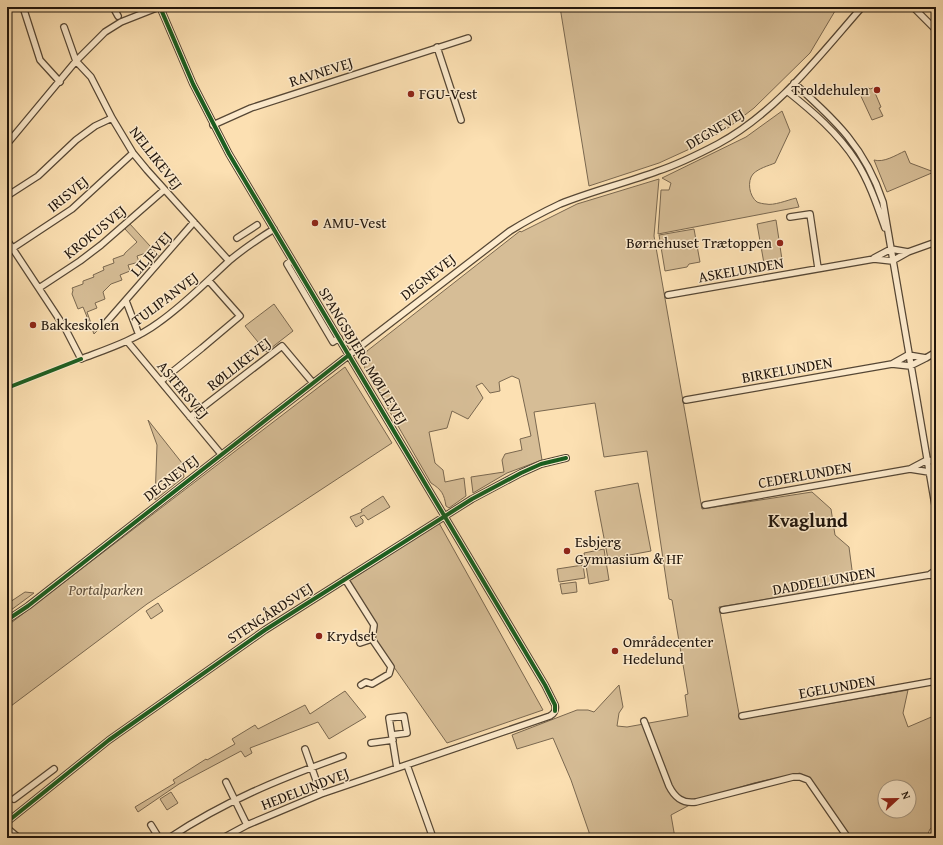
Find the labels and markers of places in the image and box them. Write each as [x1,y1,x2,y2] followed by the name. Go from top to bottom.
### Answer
[792,79,870,100] place label: Troldehulen
[419,83,478,104] place label: FGU-Vest
[872,85,882,95] marker: Troldehulen
[406,89,416,99] marker: FGU-Vest
[323,212,387,233] place label: AMU-Vest
[310,218,320,228] marker: AMU-Vest
[626,232,773,253] place label: Børnehuset Trætoppen
[775,238,785,248] marker: Børnehuset Trætoppen
[41,314,120,335] place label: Bakkeskolen
[28,320,38,330] marker: Bakkeskolen
[575,531,684,569] place label: Esbjerg Gymnasium & HF
[562,546,572,556] marker: Esbjerg Gymnasium & HF
[327,625,377,646] place label: Krydset
[314,631,324,641] marker: Krydset
[623,631,713,669] place label: Områdecenter Hedelund
[610,646,620,656] marker: Områdecenter Hedelund

